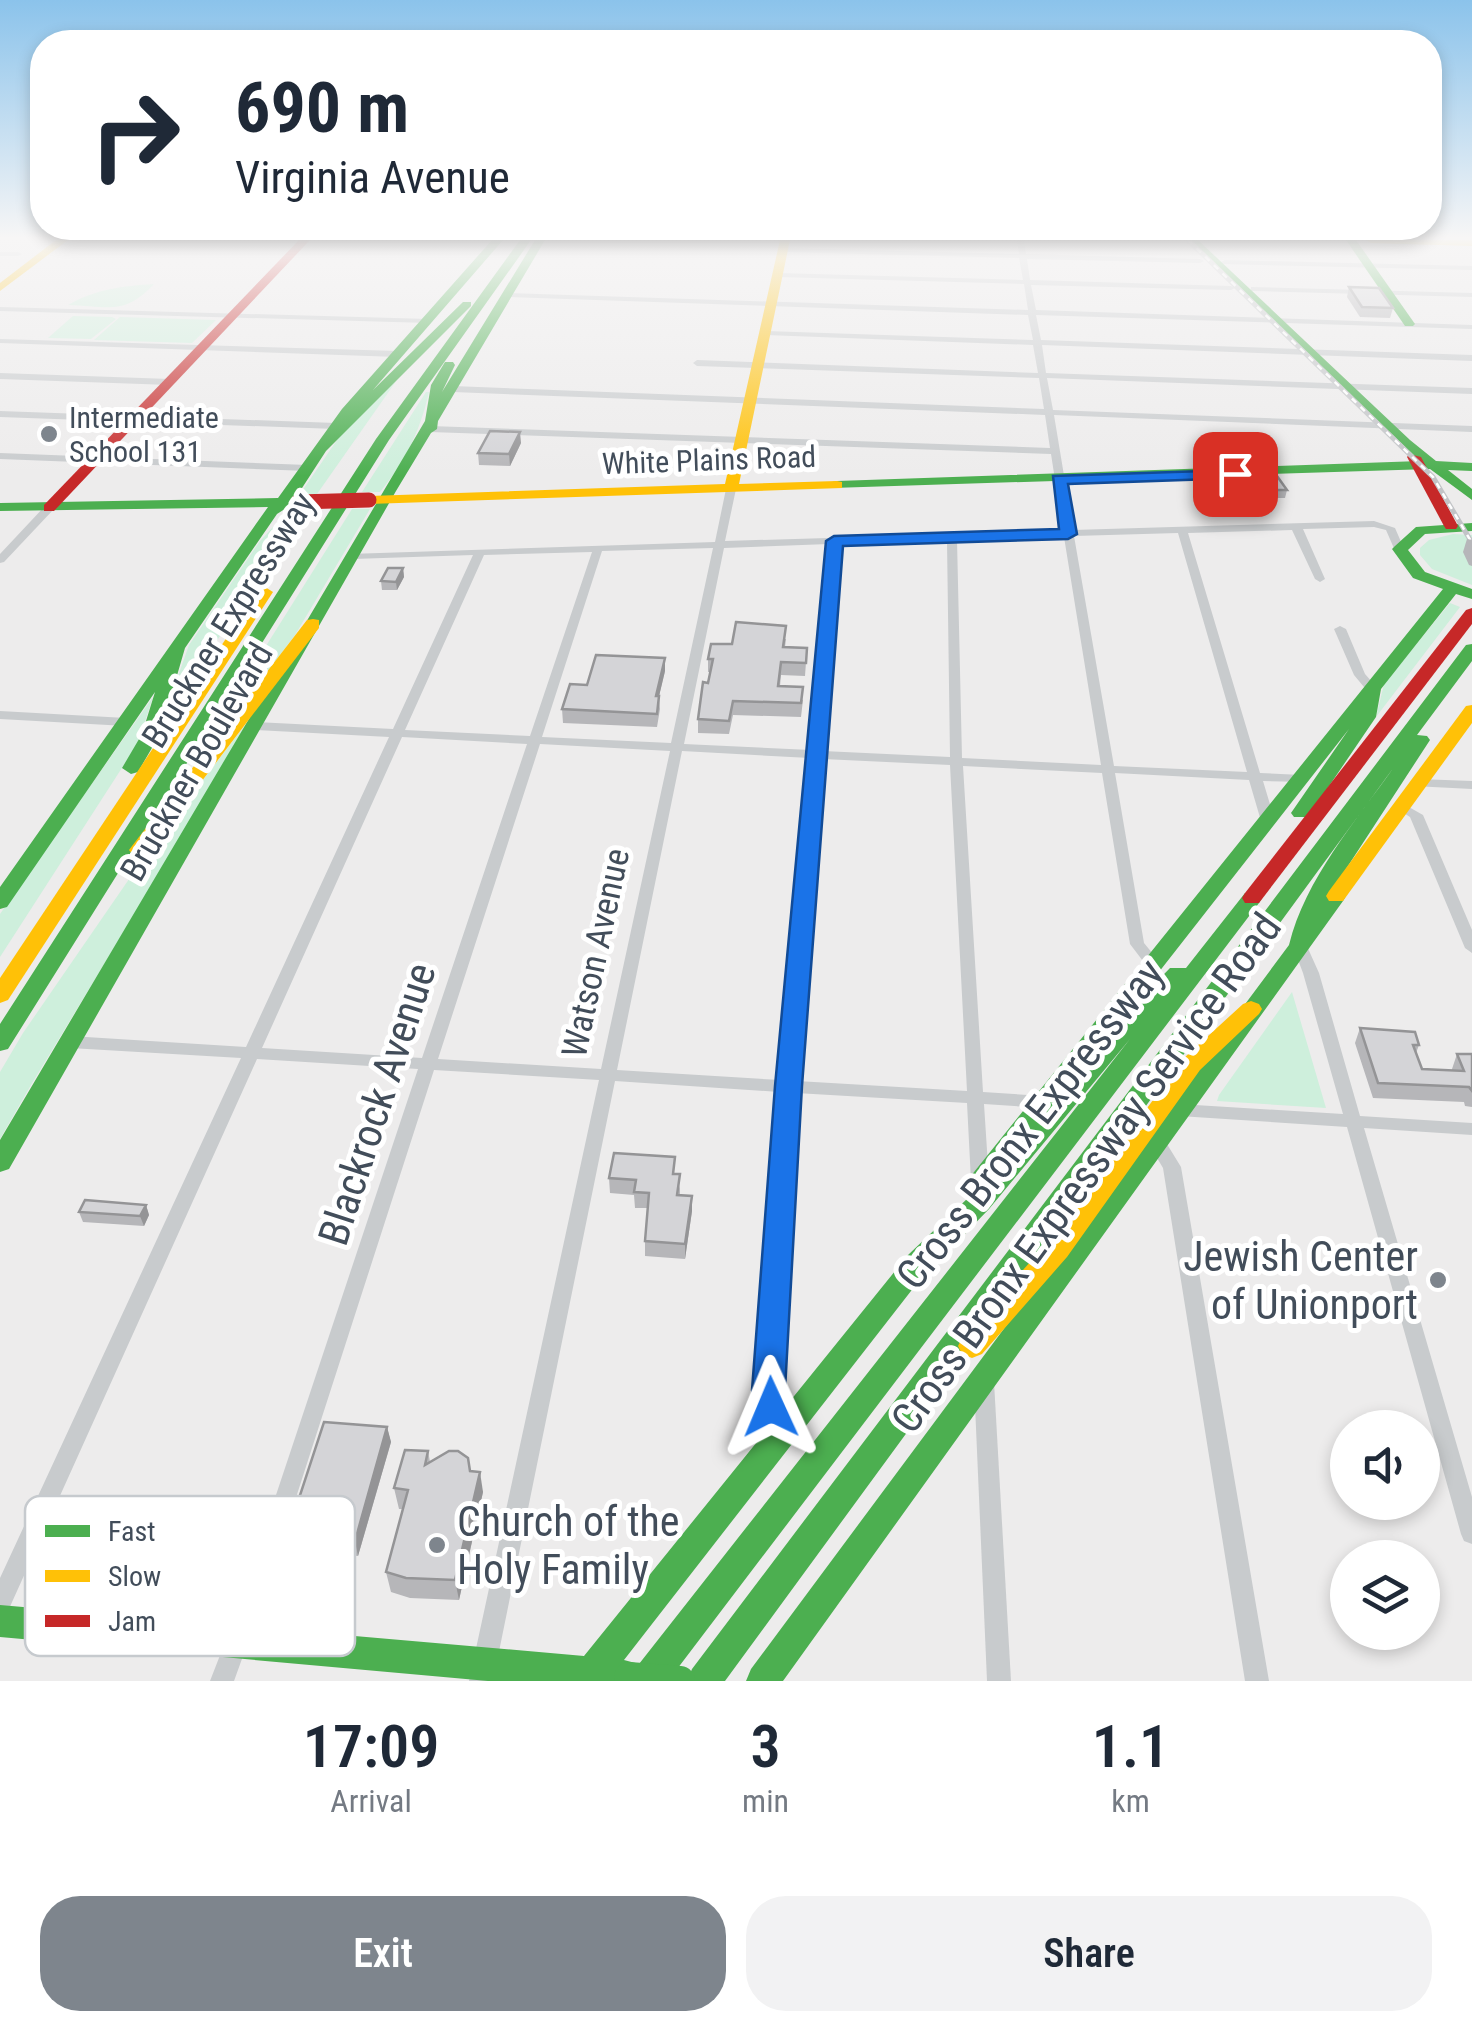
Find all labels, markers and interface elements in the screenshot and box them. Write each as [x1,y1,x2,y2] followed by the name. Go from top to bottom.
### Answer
[235,67,409,149] text: 690 m
[70,70,200,200] icon: right
[235,151,510,204] text: Virginia Avenue
[69,400,219,469] place label: Intermediate School 131
[38,423,60,445] marker: Intermediate School 131
[1193,432,1278,517] pin
[601,439,817,481] street label: White Plains Road
[1208,447,1263,502] icon: arrive
[134,485,324,755] street label: Bruckner Expressway
[112,636,282,888] street label: Bruckner Boulevard
[554,845,638,1061] street label: Watson Avenue
[881,904,1291,1442] street label: Cross Bronx Expressway Service Road
[886,949,1174,1299] street label: Cross Bronx Expressway
[308,957,446,1251] street label: Blackrock Avenue
[1183,1232,1418,1329] place label: Jewish Center of Unionport
[1427,1269,1449,1291] marker: Jewish Center of Unionport
[719,1355,823,1459] position arrow
[1330,1410,1440,1650] map controls
[1330,1410,1440,1520] button: sound
[25,1496,355,1656] legend
[457,1497,680,1594] place label: Church of the Holy Family
[108,1515,155,1548] text: Fast
[426,1534,448,1556] marker: Church of the Holy Family
[1330,1540,1440,1650] button: layers
[108,1560,161,1593] text: Slow
[108,1605,156,1638] text: Jam
[303,1711,439,1782] text: 17:09
[750,1711,781,1782] text: 3
[1092,1711,1169,1782] text: 1.1
[330,1782,412,1820] text: Arrival
[742,1782,789,1820] text: min
[1111,1782,1150,1820] text: km
[40,1896,726,2011] button: Exit
[746,1896,1432,2011] button: Share

